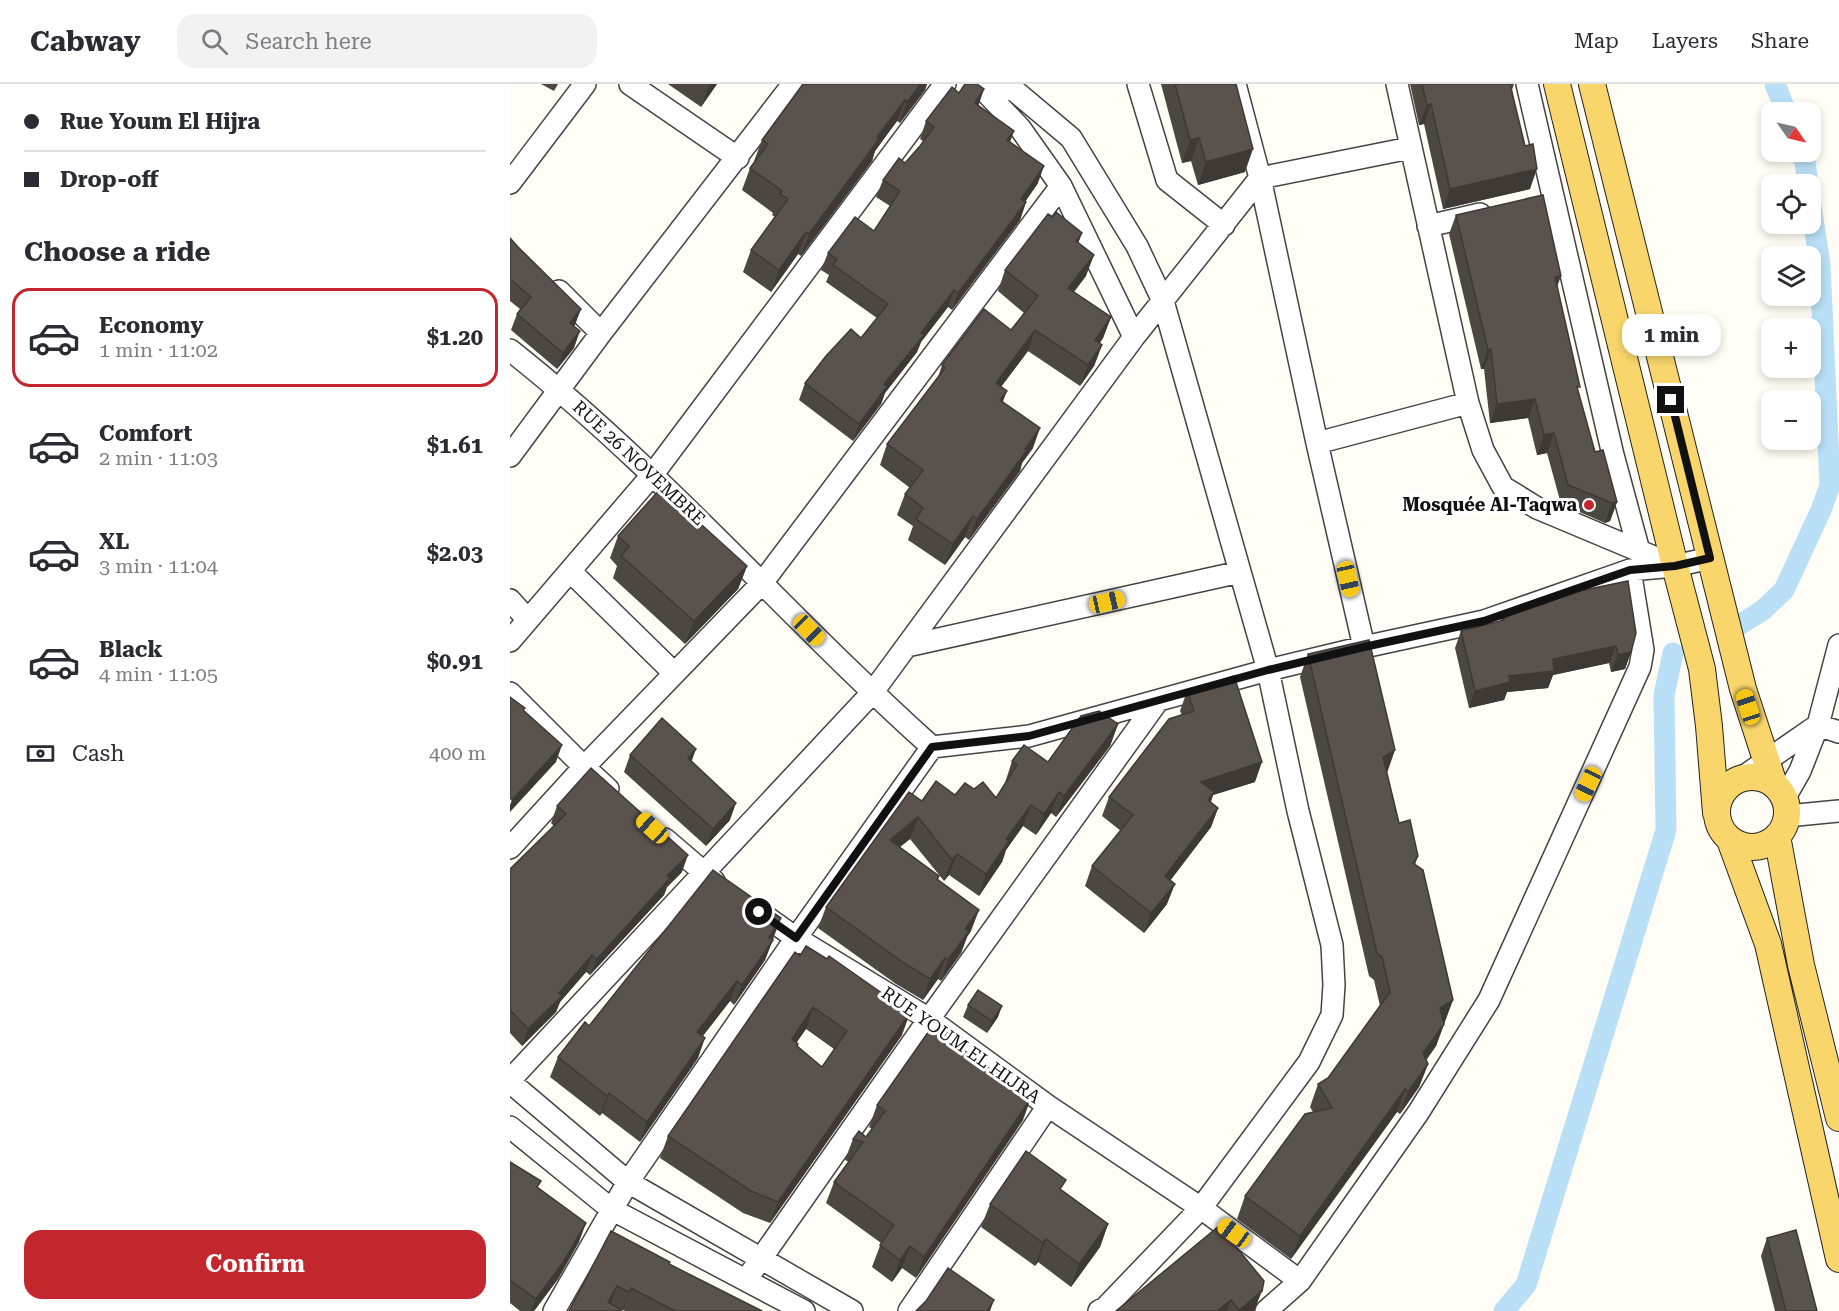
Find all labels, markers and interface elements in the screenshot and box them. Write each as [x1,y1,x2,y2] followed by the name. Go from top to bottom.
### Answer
[177,14,597,68] search box
[30,25,141,58] text: Cabway
[198,25,231,58] icon: search
[246,29,372,54] text: Search here
[1574,29,1619,53] text: Map
[1652,29,1718,53] text: Layers
[1751,29,1809,53] text: Share
[1761,102,1821,162] north arrow
[1761,102,1821,450] map controls
[60,109,260,134] text: Rue Youm El Hijra
[60,167,158,192] text: Drop-off
[1761,174,1821,234] button: locate
[24,236,210,268] text: Choose a ride
[1761,246,1821,306] button: layers
[27,311,81,365] icon: car
[99,313,203,338] text: Economy
[1622,313,1720,355] callout: 1 min
[1761,318,1821,378] button: +
[1644,323,1699,347] text: 1 min
[427,325,483,350] text: $1.20
[99,338,218,362] text: 1 min · 11:02
[1657,386,1684,413] route end
[1761,390,1821,450] button: −
[569,396,710,529] street label: RUE 26 NOVEMBRE
[27,419,81,473] icon: car
[99,421,192,446] text: Comfort
[427,433,483,458] text: $1.61
[99,446,218,470] text: 2 min · 11:03
[1402,494,1577,515] place label: Mosquée Al-Taqwa
[1582,498,1596,512] marker: Mosquée Al-Taqwa
[27,527,81,581] icon: car
[99,529,129,554] text: XL
[427,541,483,566] text: $2.03
[99,554,218,578] text: 3 min · 11:04
[1335,559,1361,599] car
[1087,589,1127,615] car
[790,611,828,649] car
[27,635,81,689] icon: car
[99,637,163,662] text: Black
[427,649,483,674] text: $0.91
[99,662,218,686] text: 4 min · 11:05
[1734,687,1762,727] car
[24,737,57,770] icon: cash
[72,741,124,766] text: Cash
[429,741,486,765] text: 400 m
[1572,764,1604,804] car
[633,809,671,847] car
[745,898,772,925] route start
[878,982,1045,1108] street label: RUE YOUM EL HIJRA
[1214,1215,1254,1251] car
[24,1230,486,1299] button: Confirm

